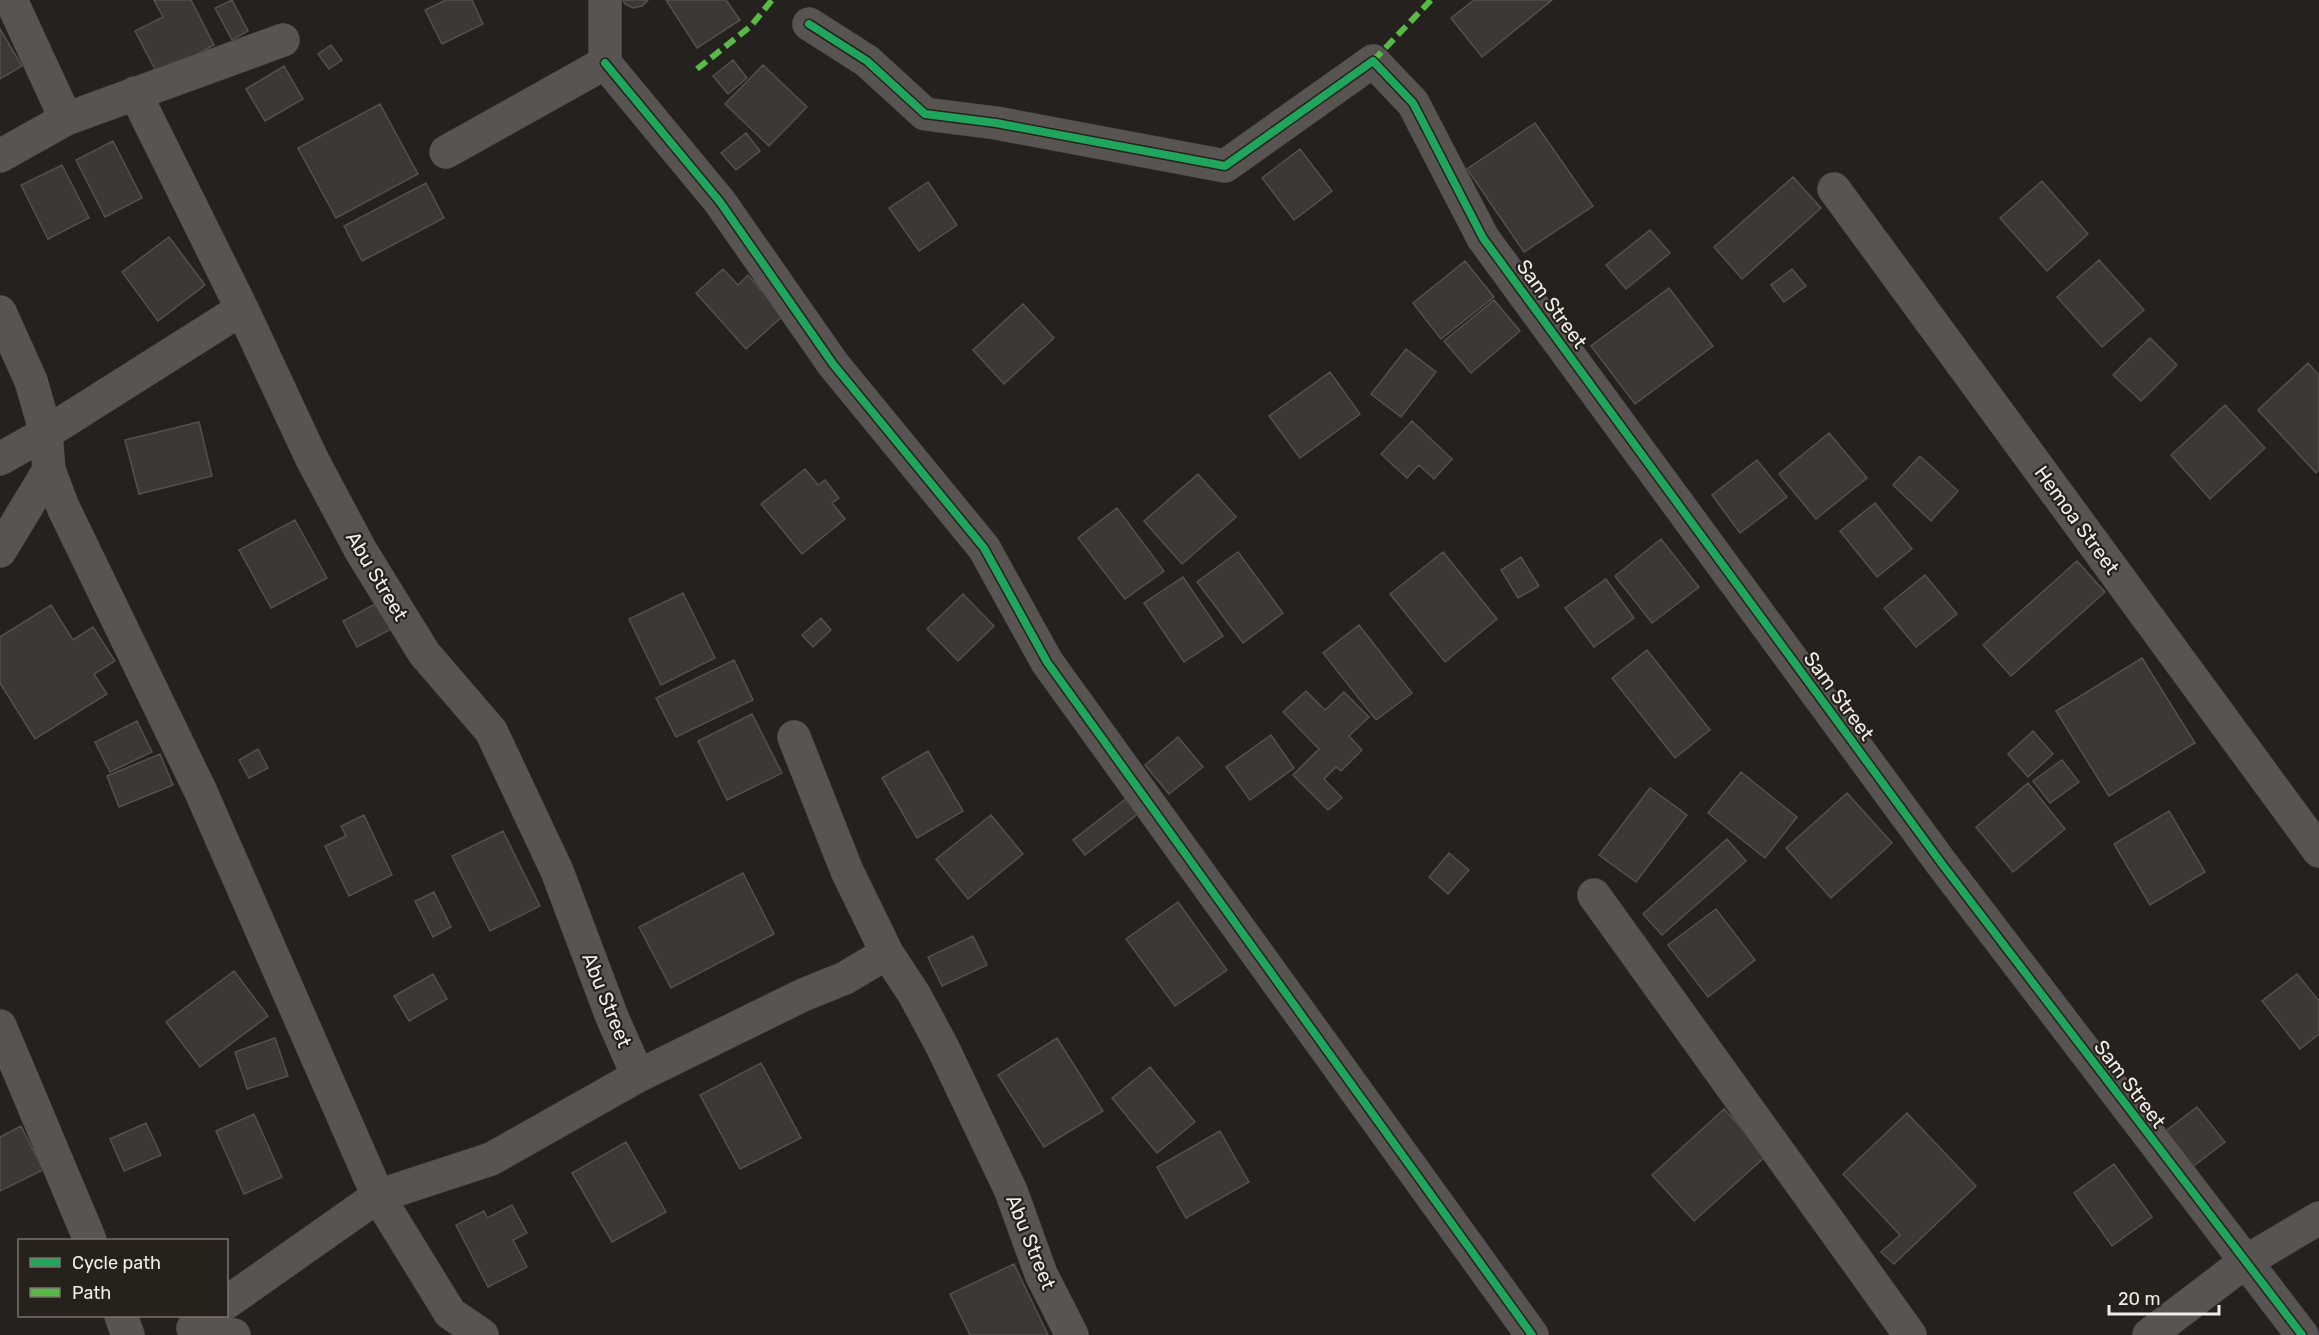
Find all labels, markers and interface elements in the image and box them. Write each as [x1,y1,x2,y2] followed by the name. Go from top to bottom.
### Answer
[1512,255,1592,353] street label: Sam Street
[2030,461,2125,579] street label: Hemoa Street
[341,527,413,625] street label: Abu Street
[1799,647,1879,745] street label: Sam Street
[577,949,637,1051] street label: Abu Street
[2089,1035,2171,1133] street label: Sam Street
[1001,1191,1061,1293] street label: Abu Street
[18,1239,228,1317] legend
[72,1252,161,1274] text: Cycle path
[2109,1278,2218,1316] scale bar
[72,1282,111,1304] text: Path
[2118,1288,2160,1310] text: 20 m

